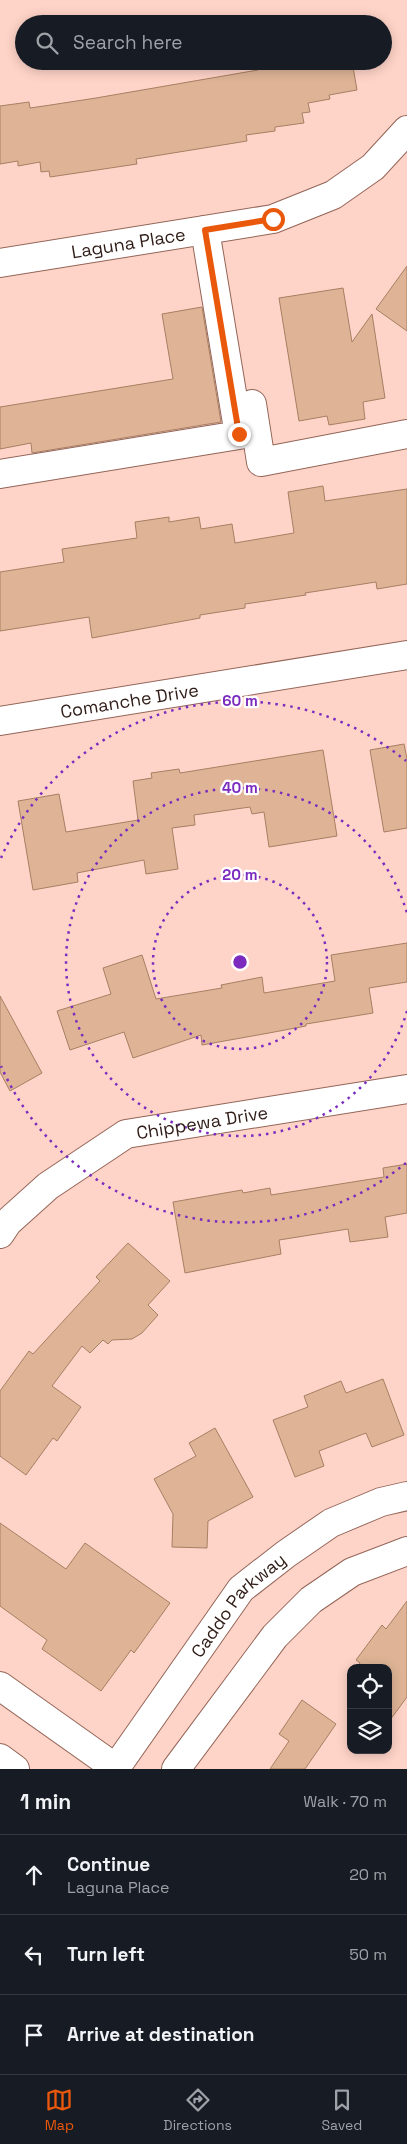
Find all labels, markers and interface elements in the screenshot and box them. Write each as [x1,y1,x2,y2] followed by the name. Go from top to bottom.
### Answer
[15,15,392,70] search box
[33,29,61,57] icon: search
[73,30,183,55] text: Search here
[262,208,285,231] route start
[70,222,187,263] street label: Laguna Place
[228,423,251,446] route end
[58,677,200,723] street label: Comanche Drive
[222,691,258,710] text: 60 m
[222,778,258,797] text: 40 m
[222,865,258,884] text: 20 m
[231,953,249,971] centre of rings
[135,1100,270,1144] street label: Chippewa Drive
[185,1547,290,1662] street label: Caddo Parkway
[347,1664,392,1754] map controls
[347,1664,392,1709] button: locate
[347,1709,392,1754] button: layers
[20,1788,71,1815] text: 1 min
[303,1791,387,1812] text: Walk · 70 m
[67,1852,150,1877] text: Continue
[20,1861,48,1889] icon: ahead
[349,1864,387,1885] text: 20 m
[67,1877,169,1898] text: Laguna Place
[20,1941,48,1969] icon: left
[67,1942,145,1967] text: Turn left
[349,1944,387,1965] text: 50 m
[20,2021,48,2049] icon: arrive
[67,2022,255,2047] text: Arrive at destination
[45,2086,74,2134] tab: Map
[163,2086,232,2134] tab: Directions
[321,2086,362,2134] tab: Saved

